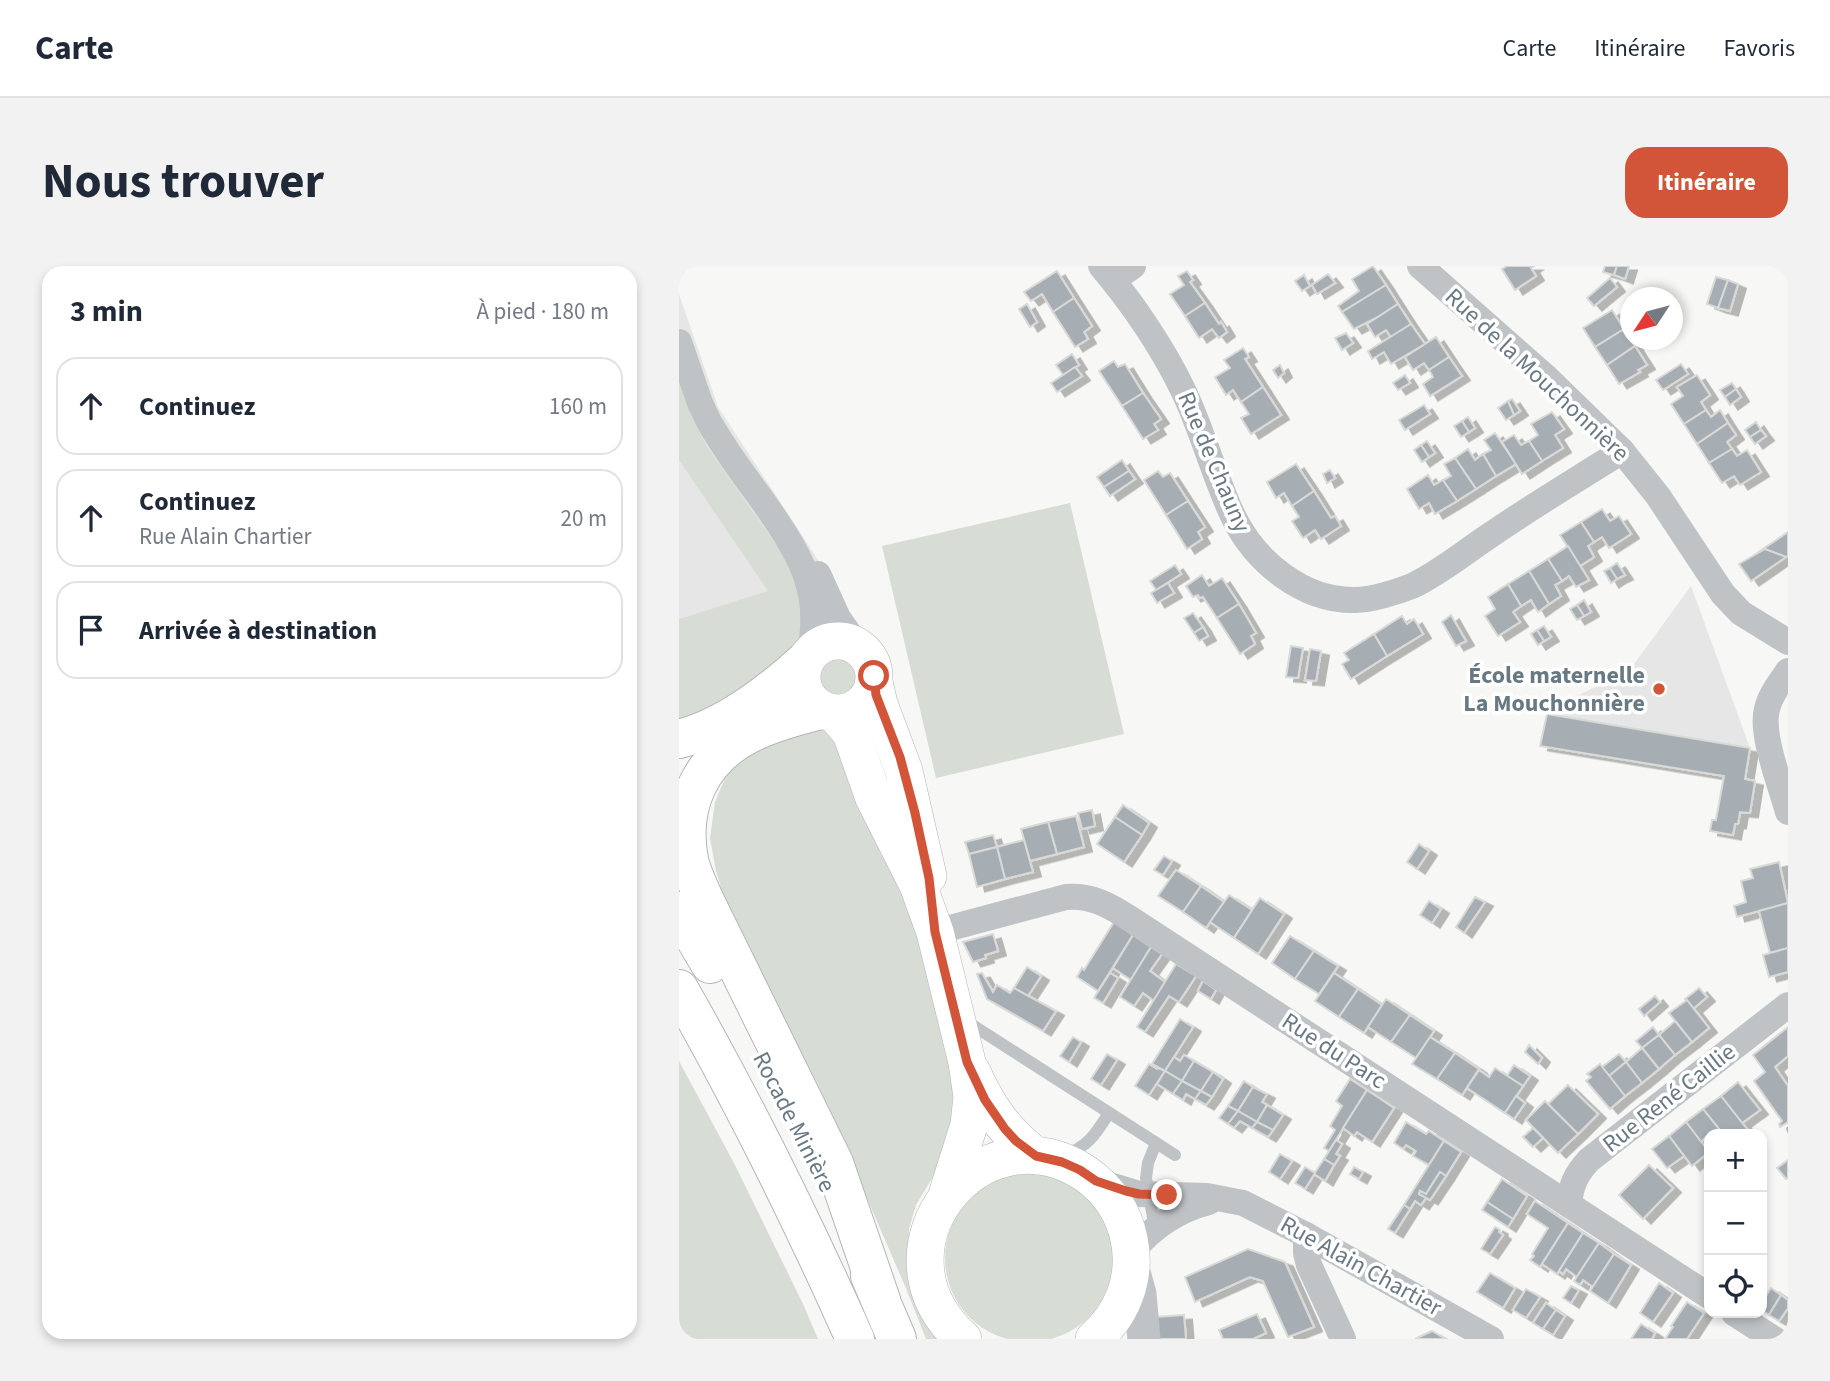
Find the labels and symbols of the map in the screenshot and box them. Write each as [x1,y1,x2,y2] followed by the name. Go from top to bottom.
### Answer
[1437,280,1637,470] street label: Rue de la Mouchonnière
[1620,287,1683,350] north arrow
[1169,386,1259,538] street label: Rue de Chauny
[1463,658,1645,721] place label: École maternelle La Mouchonnière
[858,660,889,691] route start
[1651,681,1667,697] marker: École maternelle La Mouchonnière
[1275,1004,1393,1098] street label: Rue du Parc
[1595,1035,1743,1161] street label: Rue René Caillie
[744,1046,844,1198] street label: Rocade Minière
[1151,1179,1182,1210] route end
[1274,1207,1449,1325] street label: Rue Alain Chartier

